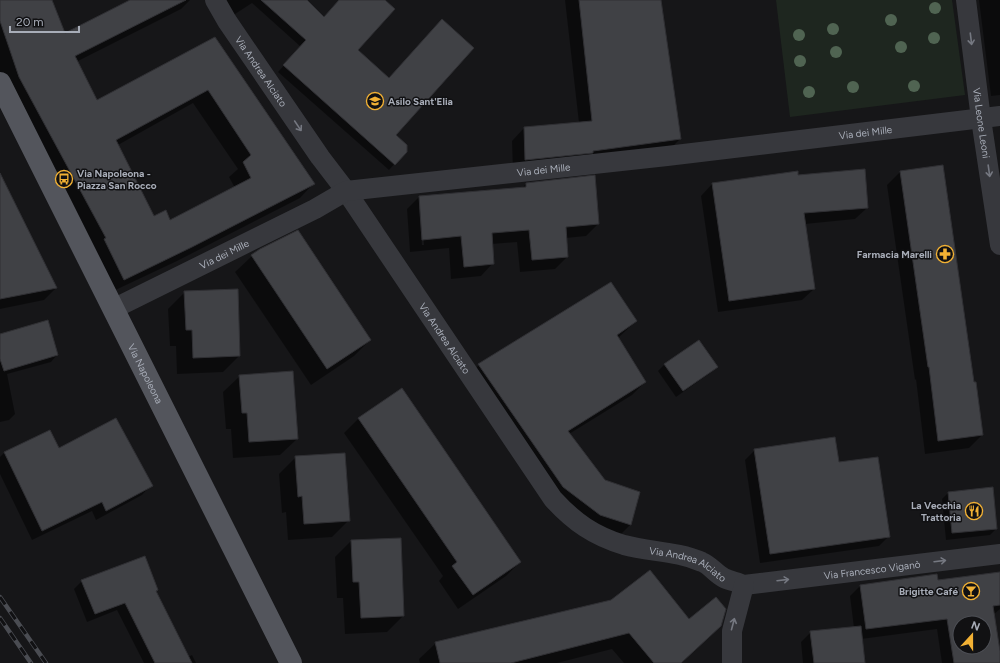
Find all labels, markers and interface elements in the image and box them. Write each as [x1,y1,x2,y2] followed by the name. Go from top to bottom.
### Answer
[10,8,79,34] scale bar
[16,15,44,29] text: 20 m
[967,32,975,45] one-way arrow
[232,34,290,110] street label: Via Andrea Alciato
[970,87,993,159] street label: Via Leone Leoni
[365,91,385,111] school or university icon: Asilo Sant'Elia
[388,95,453,108] place label: Asilo Sant'Elia
[294,120,302,131] one-way arrow
[838,123,893,142] street label: Via dei Mille
[516,161,572,179] street label: Via dei Mille
[985,164,993,177] one-way arrow
[77,167,157,192] place label: Via Napoleona - Piazza San Rocco
[54,169,74,189] bus stop icon: Via Napoleona - Piazza San Rocco
[197,236,252,272] street label: Via dei Mille
[935,244,955,264] pharmacy icon: Farmacia Marelli
[857,248,932,261] place label: Farmacia Marelli
[416,300,473,377] street label: Via Andrea Alciato
[125,341,166,406] street label: Via Napoleona
[911,499,961,524] place label: La Vecchia Trattoria
[964,501,984,521] restaurant icon: La Vecchia Trattoria
[648,544,729,585] street label: Via Andrea Alciato
[933,557,946,565] one-way arrow
[823,558,921,582] street label: Via Francesco Viganò
[776,576,789,584] one-way arrow
[961,581,981,601] bar icon: Brigitte Café
[899,585,958,598] place label: Brigitte Café
[952,615,992,655] north arrow
[730,618,738,631] one-way arrow
[969,619,982,634] text: N

